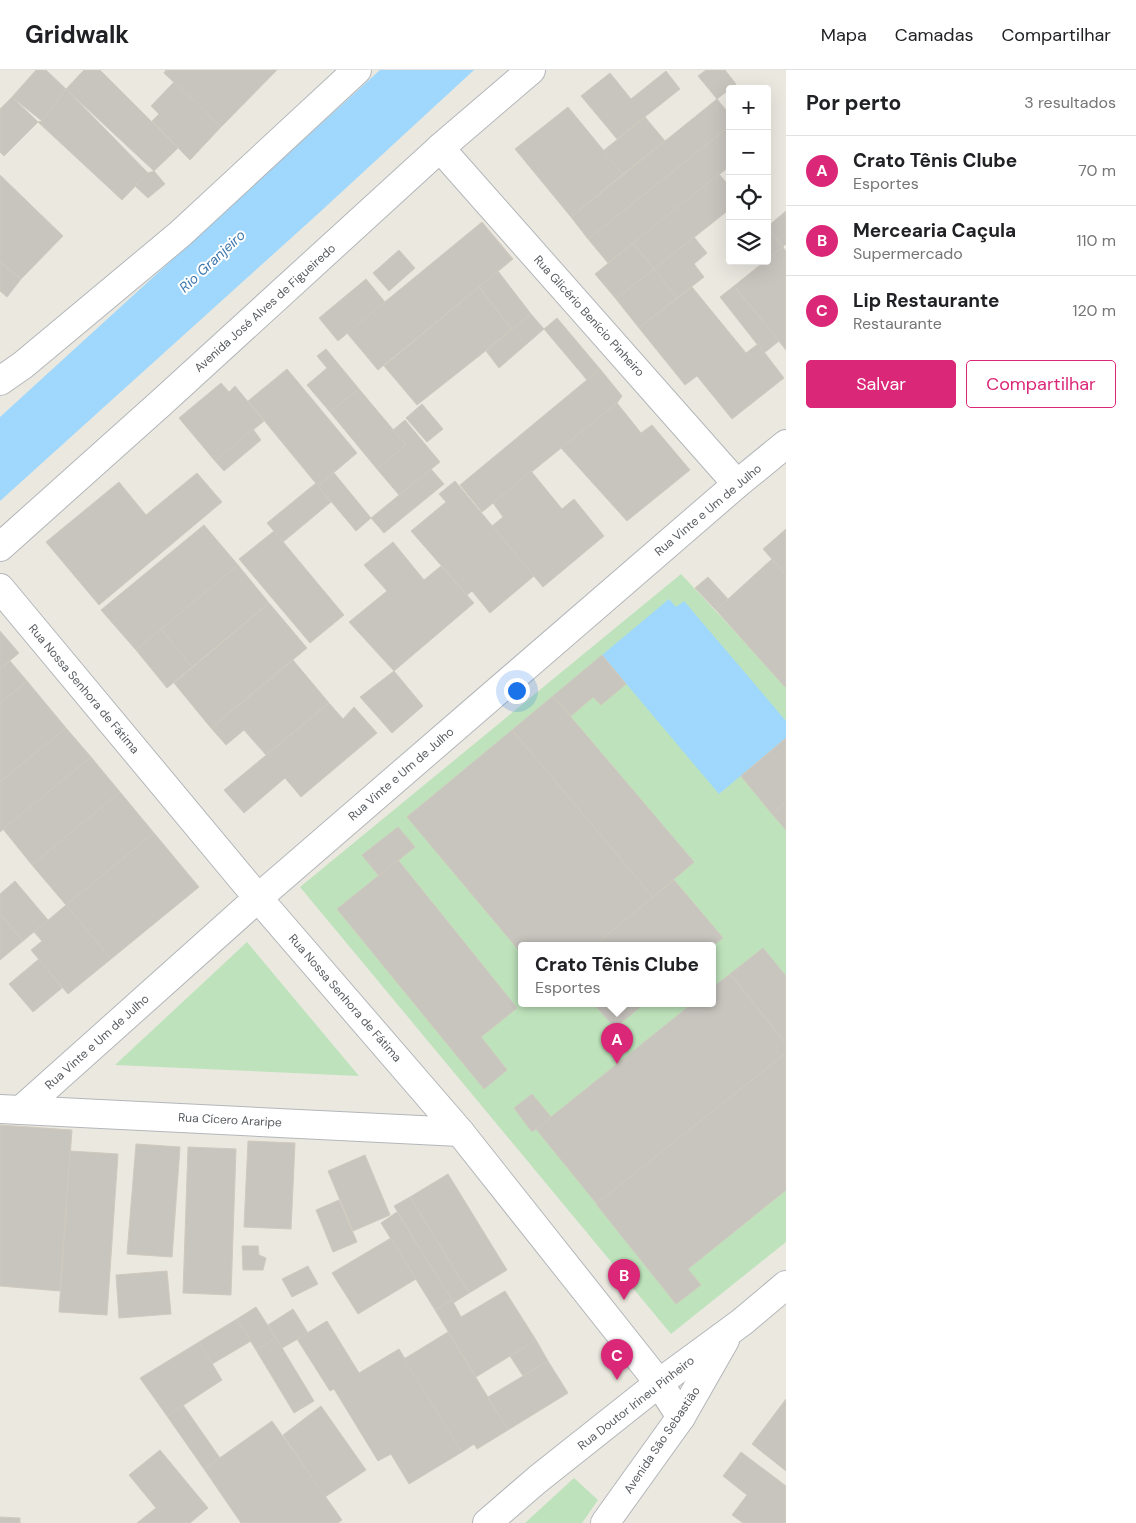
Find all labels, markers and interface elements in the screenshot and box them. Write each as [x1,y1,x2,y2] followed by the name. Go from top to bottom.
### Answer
[25,19,129,50] text: Gridwalk
[821,23,867,47] text: Mapa
[895,23,973,47] text: Camadas
[1001,23,1111,47] text: Compartilhar
[726,85,771,265] map controls
[726,85,771,130] button: +
[806,89,901,117] text: Por perto
[1024,92,1116,113] text: 3 resultados
[726,130,771,175] button: −
[853,148,1017,173] text: Crato Tênis Clube
[816,160,828,181] text: A
[1078,160,1116,181] text: 70 m
[853,173,919,194] text: Esportes
[726,175,771,220] button: locate
[853,218,1016,243] text: Mercearia Caçula
[726,220,771,265] button: layers
[175,226,249,296] water label: Rio Granjeiro
[817,230,827,251] text: B
[1077,230,1116,251] text: 110 m
[191,240,339,376] street label: Avenida José Alves de Figueiredo
[853,243,963,264] text: Supermercado
[530,252,648,380] street label: Rua Glicério Benício Pinheiro
[853,288,1000,313] text: Lip Restaurante
[816,300,828,321] text: C
[1072,300,1116,321] text: 120 m
[853,313,942,334] text: Restaurante
[806,360,956,408] button: Salvar
[966,360,1116,408] button: Compartilhar
[651,461,765,559] street label: Rua Vinte e Um de Julho
[25,621,143,757] street label: Rua Nossa Senhora de Fátima
[504,678,530,704] your location
[345,724,457,824] street label: Rua Vinte e Um de Julho
[285,931,405,1065] street label: Rua Nossa Senhora de Fátima
[518,942,716,1007] popup
[535,952,699,977] text: Crato Tênis Clube
[535,977,601,998] text: Esportes
[42,991,152,1093] street label: Rua Vinte e Um de Julho
[601,1023,633,1064] pin: A
[178,1109,282,1131] street label: Rua Cícero Araripe
[608,1259,640,1300] pin: B
[601,1339,633,1380] pin: C
[574,1352,698,1454] street label: Rua Doutor Irineu Pinheiro
[620,1383,704,1497] street label: Avenida São Sebastião

